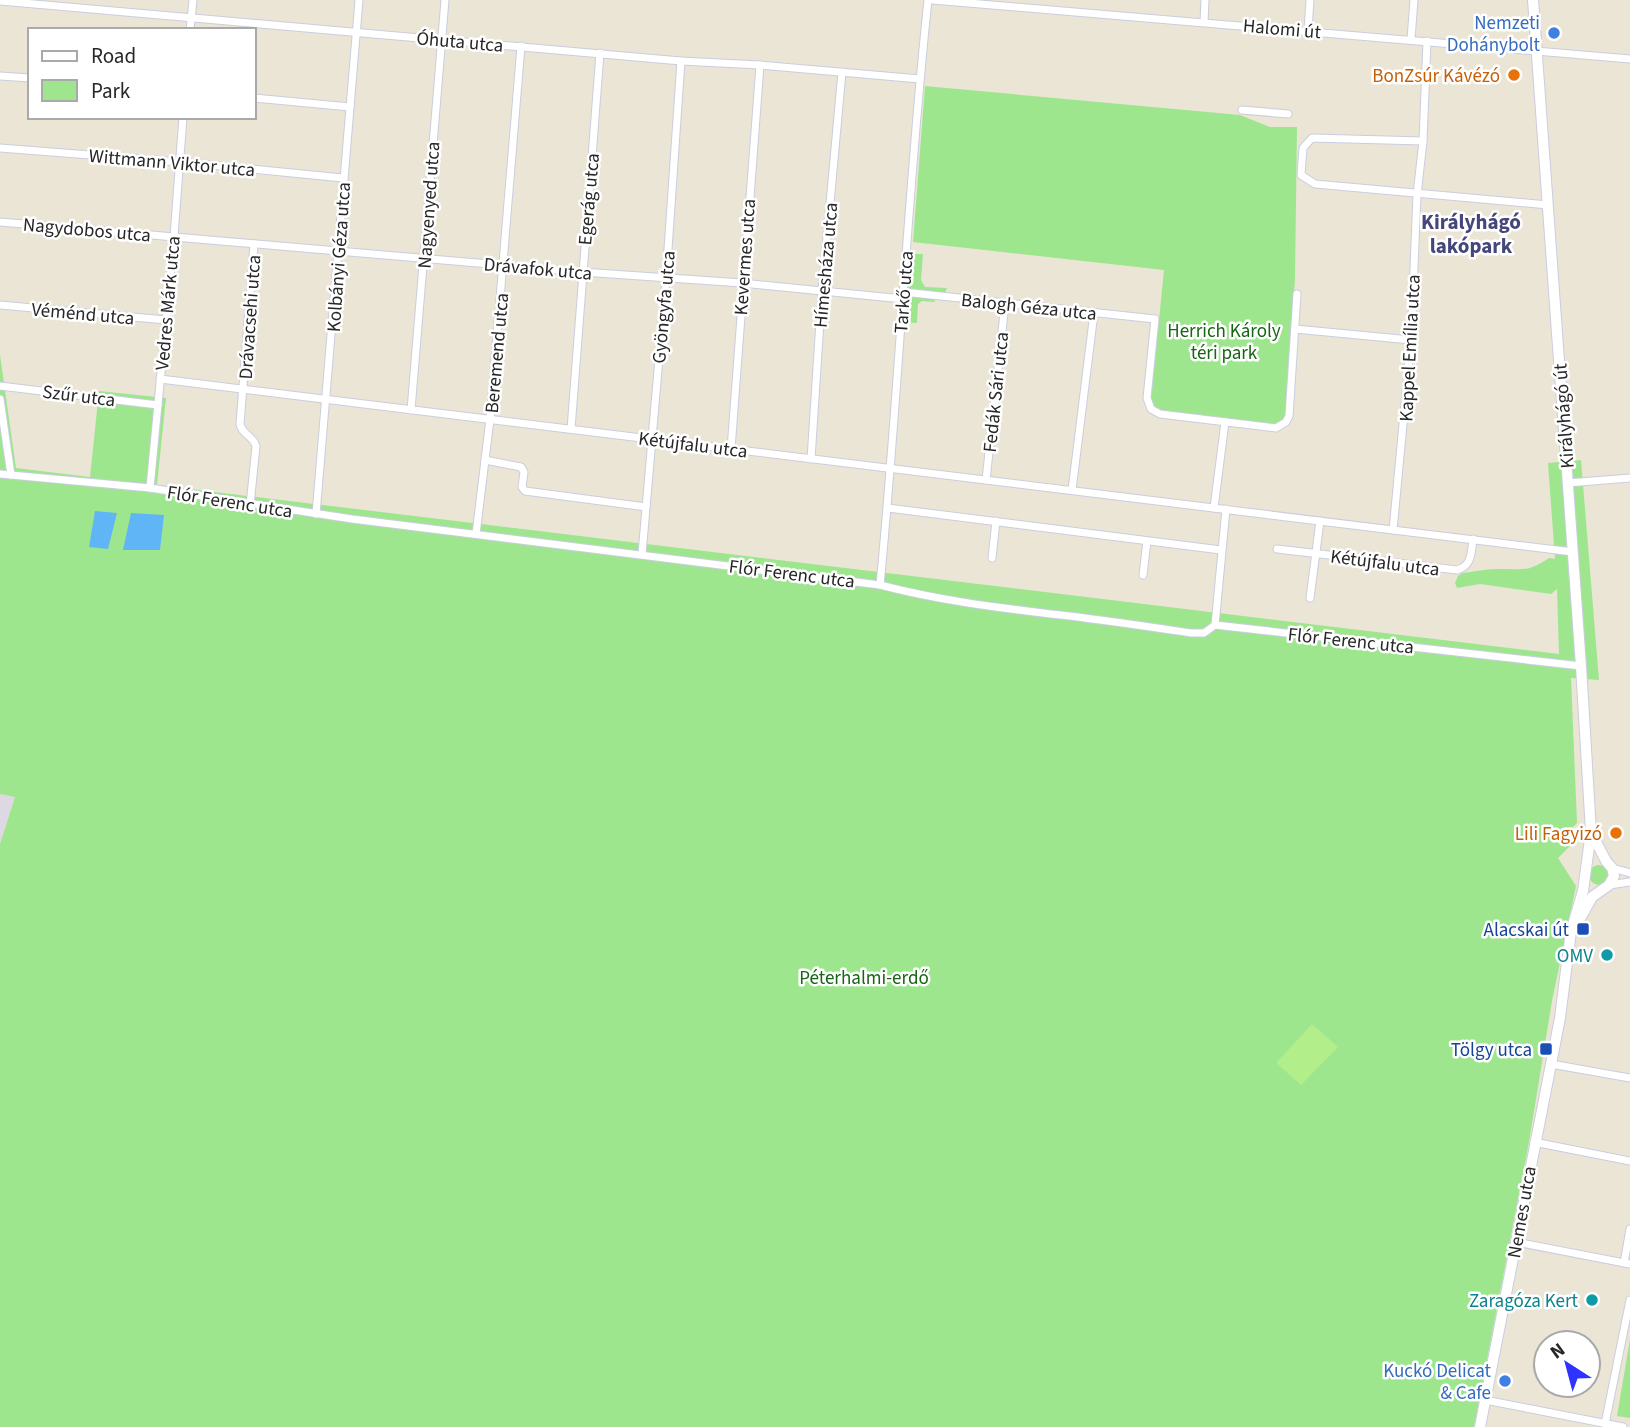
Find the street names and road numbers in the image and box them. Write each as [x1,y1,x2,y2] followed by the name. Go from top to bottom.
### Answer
[1242,13,1323,46] street label: Halomi út
[415,25,504,60] street label: Óhuta utca
[412,141,447,270] street label: Nagyenyed utca
[88,143,256,184] street label: Wittmann Viktor utca
[572,152,607,246] street label: Egerág utca
[321,181,358,333] street label: Kolbányi Géza utca
[728,198,763,316] street label: Kevermes utca
[808,201,845,329] street label: Hímesháza utca
[22,211,152,250] street label: Nagydobos utca
[149,235,188,371] street label: Vedres Márk utca
[646,250,683,365] street label: Gyöngyfa utca
[888,250,921,334] street label: Tarkő utca
[482,251,593,288] street label: Drávafok utca
[233,254,268,380] street label: Drávacsehi utca
[1393,274,1428,422] street label: Kappel Emília utca
[960,287,1098,328] street label: Balogh Géza utca
[479,292,516,415] street label: Beremend utca
[30,297,136,332] street label: Véménd utca
[977,330,1016,454] street label: Fedák Sári utca
[1547,362,1582,469] street label: Királyhágó út
[41,379,117,414] street label: Szűr utca
[637,425,749,466] street label: Kétújfalu utca
[165,479,294,526] street label: Flór Ferenc utca
[1329,543,1441,584] street label: Kétújfalu utca
[727,553,856,596] street label: Flór Ferenc utca
[1286,621,1415,662] street label: Flór Ferenc utca
[1501,1164,1544,1260] street label: Nemes utca

